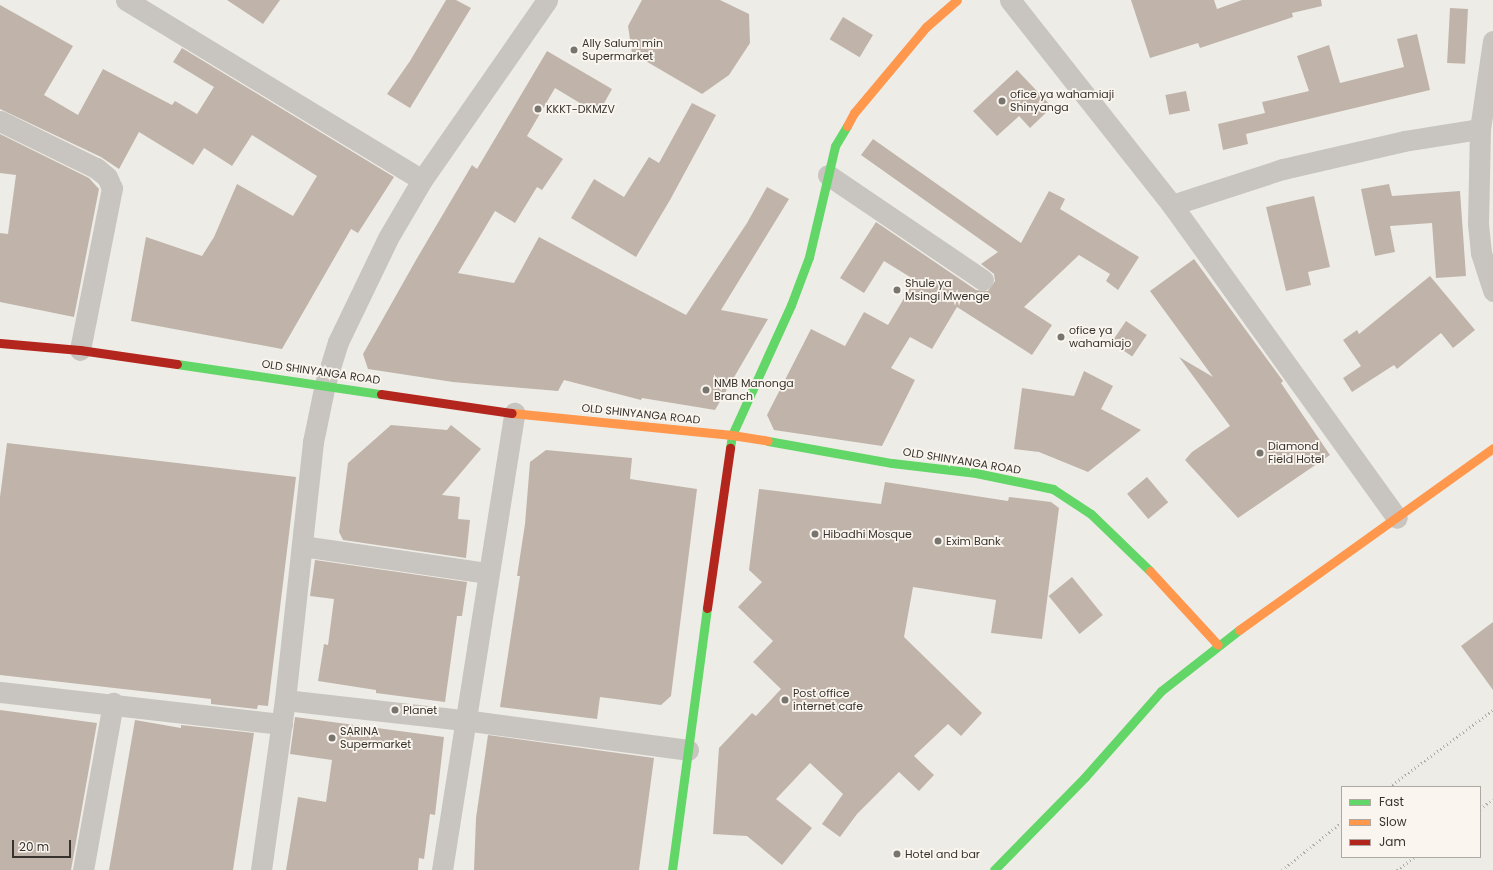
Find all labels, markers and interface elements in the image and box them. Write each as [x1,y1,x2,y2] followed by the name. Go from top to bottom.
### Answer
[582,37,663,63] place label: Ally Salum min Supermarket
[569,45,579,55] marker: Ally Salum min Supermarket
[1010,88,1114,114] place label: ofice ya wahamiaji Shinyanga
[997,96,1007,106] marker: ofice ya wahamiaji Shinyanga
[546,102,615,116] place label: KKKT-DKMZV
[533,104,543,114] marker: KKKT-DKMZV
[905,277,990,303] place label: Shule ya Msingi Mwenge
[892,285,902,295] marker: Shule ya Msingi Mwenge
[1069,324,1131,350] place label: ofice ya wahamiajo
[1056,332,1066,342] marker: ofice ya wahamiajo
[261,357,381,387] street label: OLD SHINYANGA ROAD
[714,377,794,403] place label: NMB Manonga Branch
[701,385,711,395] marker: NMB Manonga Branch
[581,401,701,427] street label: OLD SHINYANGA ROAD
[1268,440,1324,466] place label: Diamond Field Hotel
[902,445,1022,477] street label: OLD SHINYANGA ROAD
[1255,448,1265,458] marker: Diamond Field Hotel
[823,527,912,541] place label: Hibadhi Mosque
[810,529,820,539] marker: Hibadhi Mosque
[946,534,1001,548] place label: Exim Bank
[933,536,943,546] marker: Exim Bank
[793,687,863,713] place label: Post office internet cafe
[780,695,790,705] marker: Post office internet cafe
[403,703,437,717] place label: Planet
[390,705,400,715] marker: Planet
[340,725,411,751] place label: SARINA Supermarket
[327,733,337,743] marker: SARINA Supermarket
[1341,786,1481,858] legend
[1379,793,1404,810] text: Fast
[1379,813,1407,830] text: Slow
[14,832,73,858] scale bar
[1379,833,1406,850] text: Jam
[19,838,49,855] text: 20 m
[905,847,980,861] place label: Hotel and bar
[892,849,902,859] marker: Hotel and bar

